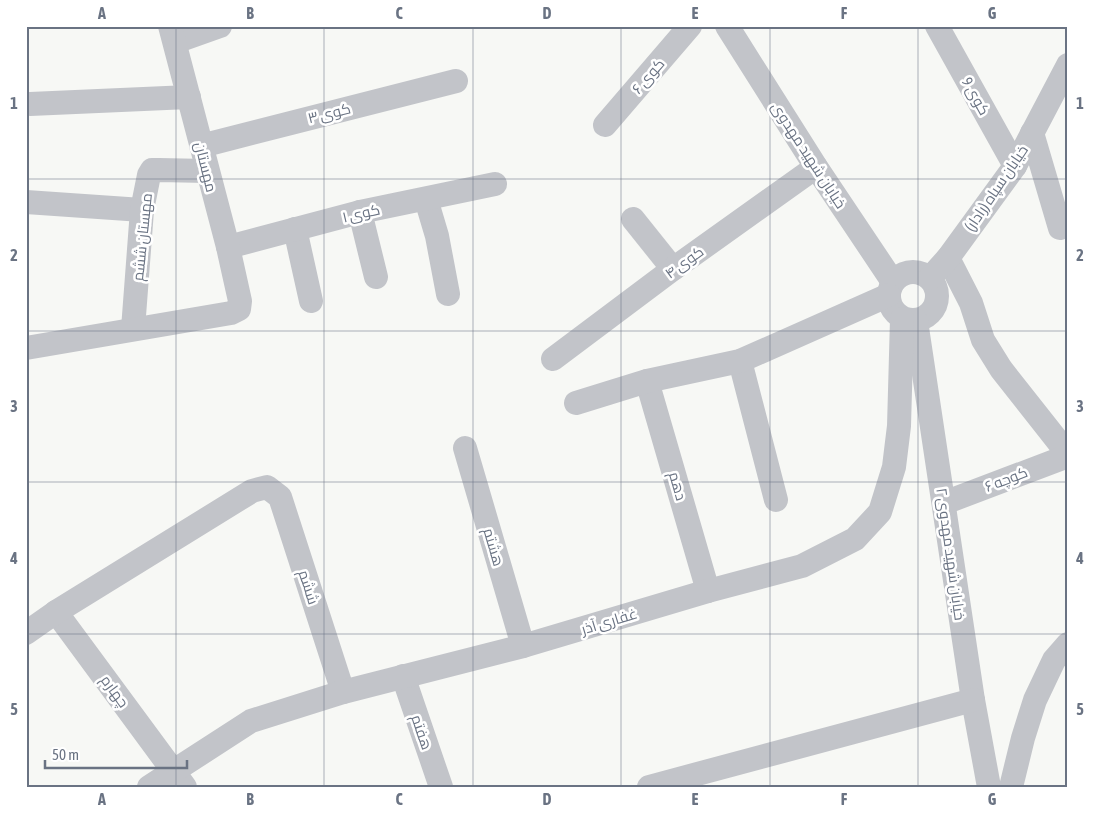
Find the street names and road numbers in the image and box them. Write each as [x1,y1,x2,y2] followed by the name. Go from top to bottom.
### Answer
[628,55,669,98] street label: کوی ۶
[957,74,993,119] street label: کوی 9
[306,99,353,128] street label: کوی ۳
[767,99,850,213] street label: خیابان شهید مهدوی
[190,140,220,194] street label: مهستان
[961,142,1033,235] street label: خیابان سپاه (رادار)
[129,192,157,282] street label: مهستان ششم
[340,200,382,228] street label: کوی ۱
[661,242,708,283] street label: کوی ۴
[982,463,1030,497] street label: کوچه ۶
[664,470,690,503] street label: دهم
[931,487,969,622] street label: خیابان شهید مهدوی ۲
[479,526,508,569] street label: هشتم
[294,568,323,607] street label: ششم
[578,604,640,640] street label: غفاری آذر
[96,671,132,712] street label: چهارم
[406,712,436,752] street label: هفتم

